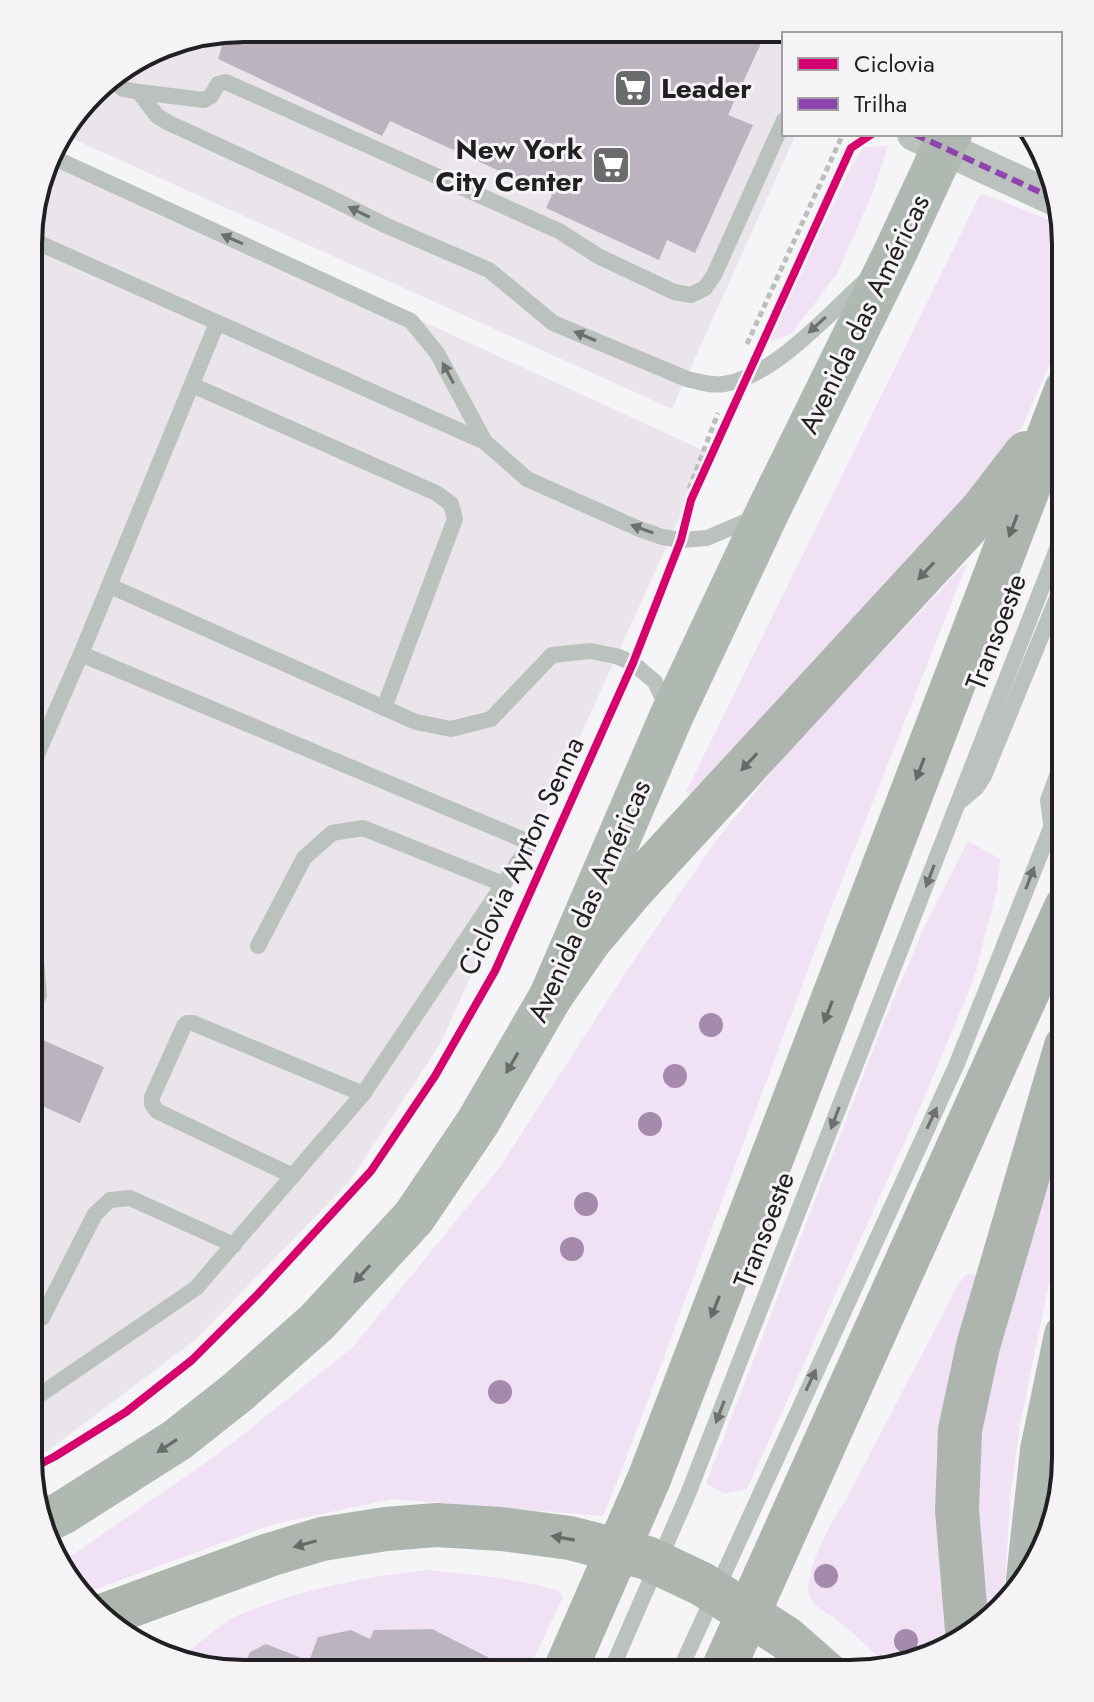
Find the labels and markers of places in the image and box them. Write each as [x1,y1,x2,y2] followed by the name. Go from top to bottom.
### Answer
[612,67,654,109] supermarket icon: Leader
[661,68,752,109] place label: Leader
[436,129,583,202] place label: New York City Center
[590,144,632,186] supermarket icon: New York City Center

